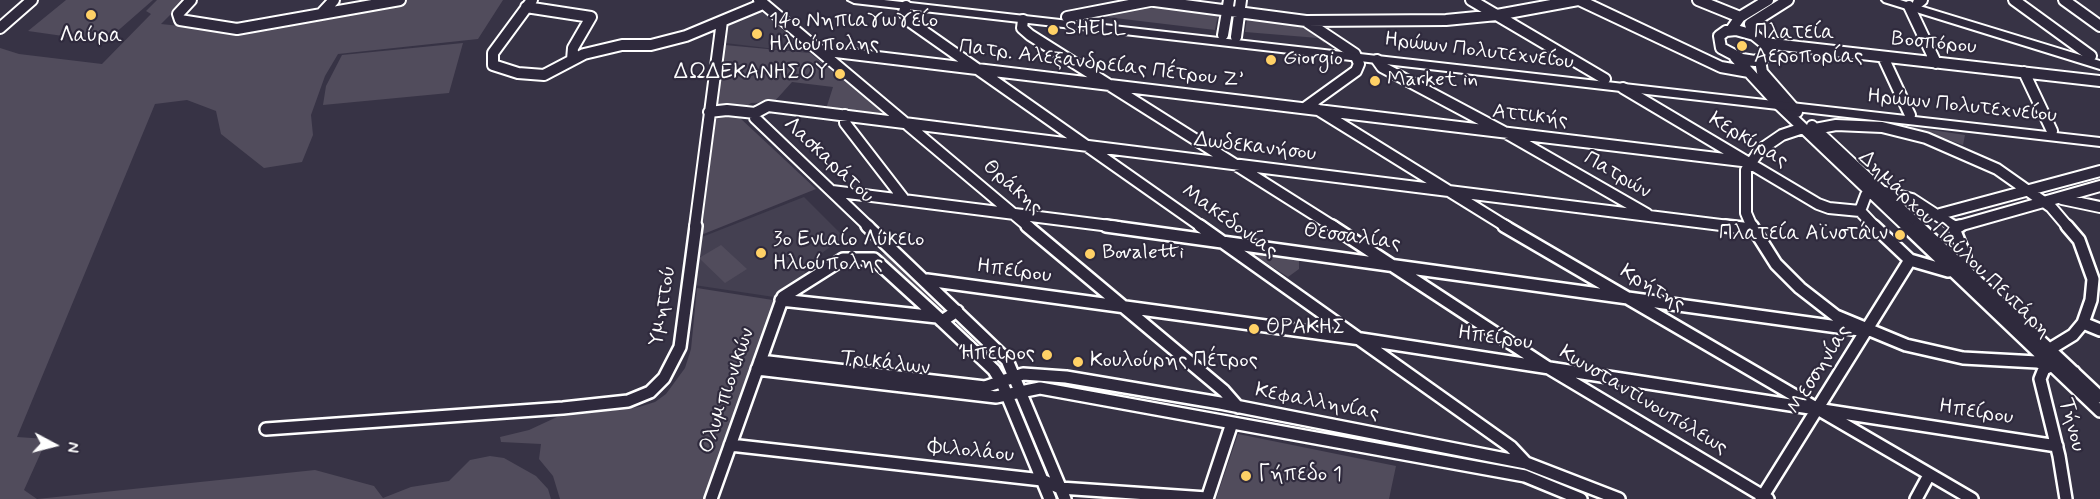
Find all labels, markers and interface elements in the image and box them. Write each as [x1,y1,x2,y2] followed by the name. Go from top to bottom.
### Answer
[84,8,98,22] marker: Λαύρα
[769,9,938,59] place label: 14ο Νηπιαγωγείο Ηλιούπολης
[1065,17,1126,43] place label: SHELL
[1754,21,1863,71] place label: Πλατεία Αεροπορίας
[1046,23,1060,37] marker: SHELL
[60,24,122,50] place label: Λαύρα
[750,27,764,41] marker: 14ο Νηπιαγωγείο Ηλιούπολης
[1890,27,1978,61] street label: Βοσπόρου
[1383,28,1575,76] street label: Ηρώων Πολυτεχνείου
[957,35,1245,95] street label: Πατρ. Αλεξανδρείας Πέτρου Ζ’
[1735,39,1749,53] marker: Πλατεία Αεροπορίας
[1283,47,1343,73] place label: Giorgio
[1264,53,1278,67] marker: Giorgio
[674,61,828,87] place label: ΔΩΔΕΚΑΝΗΣΟΥ
[833,67,847,81] marker: ΔΩΔΕΚΑΝΗΣΟΥ
[1387,68,1478,94] place label: Market in
[1368,74,1382,88] marker: Market in
[1866,85,2058,129] street label: Ηρώων Πολυτεχνείου
[1491,100,1569,134] street label: Αττικής
[1704,107,1792,175] street label: Κερκύρας
[777,113,879,209] street label: Λασκαράτου
[1192,128,1318,168] street label: Δωδεκανήσου
[1852,146,2056,344] street label: Δημάρχου Παύλου Πεντάρη
[1579,147,1655,205] street label: Πατρών
[977,155,1047,221] street label: Θράκης
[1176,180,1282,264] street label: Μακεδονίας
[1302,219,1402,257] street label: Θεσσαλίας
[1719,222,1888,248] place label: Πλατεία Αϊνστάιν
[773,228,924,278] place label: 3ο Ενιαίο Λύκειο Ηλιούπολης
[1893,228,1907,242] marker: Πλατεία Αϊνστάιν
[1102,241,1184,267] place label: Bovaletti
[754,246,768,260] marker: 3ο Ενιαίο Λύκειο Ηλιούπολης
[1083,247,1097,261] marker: Bovaletti
[975,254,1053,290] street label: Ηπείρου
[1615,260,1689,318] street label: Κρήτης
[645,264,683,348] street label: Υμηττού
[1266,316,1345,342] place label: ΘΡΑΚΗΣ
[1456,321,1534,357] street label: Ηπείρου
[1783,321,1857,419] street label: Μεσσηνίας
[1247,322,1261,336] marker: ΘΡΑΚΗΣ
[695,325,761,457] street label: Ολυμπιονικών
[1554,341,1732,461] street label: Κωνσταντινουπόλεως
[959,342,1035,368] place label: Ήπειρος
[839,346,931,382] street label: Τρικάλων
[1040,348,1054,362] marker: Ήπειρος
[1090,349,1258,375] place label: Κουλούρης Πέτρος
[1071,355,1085,369] marker: Κουλούρης Πέτρος
[1253,379,1381,427] street label: Κεφαλληνίας
[1937,395,2015,431] street label: Ηπείρου
[2052,396,2090,454] street label: Τήνου
[24,415,84,475] north arrow
[927,435,1015,469] street label: Φιλολάου
[61,441,83,454] text: N
[1258,463,1342,489] place label: Γήπεδο 1
[1239,469,1253,483] marker: Γήπεδο 1

